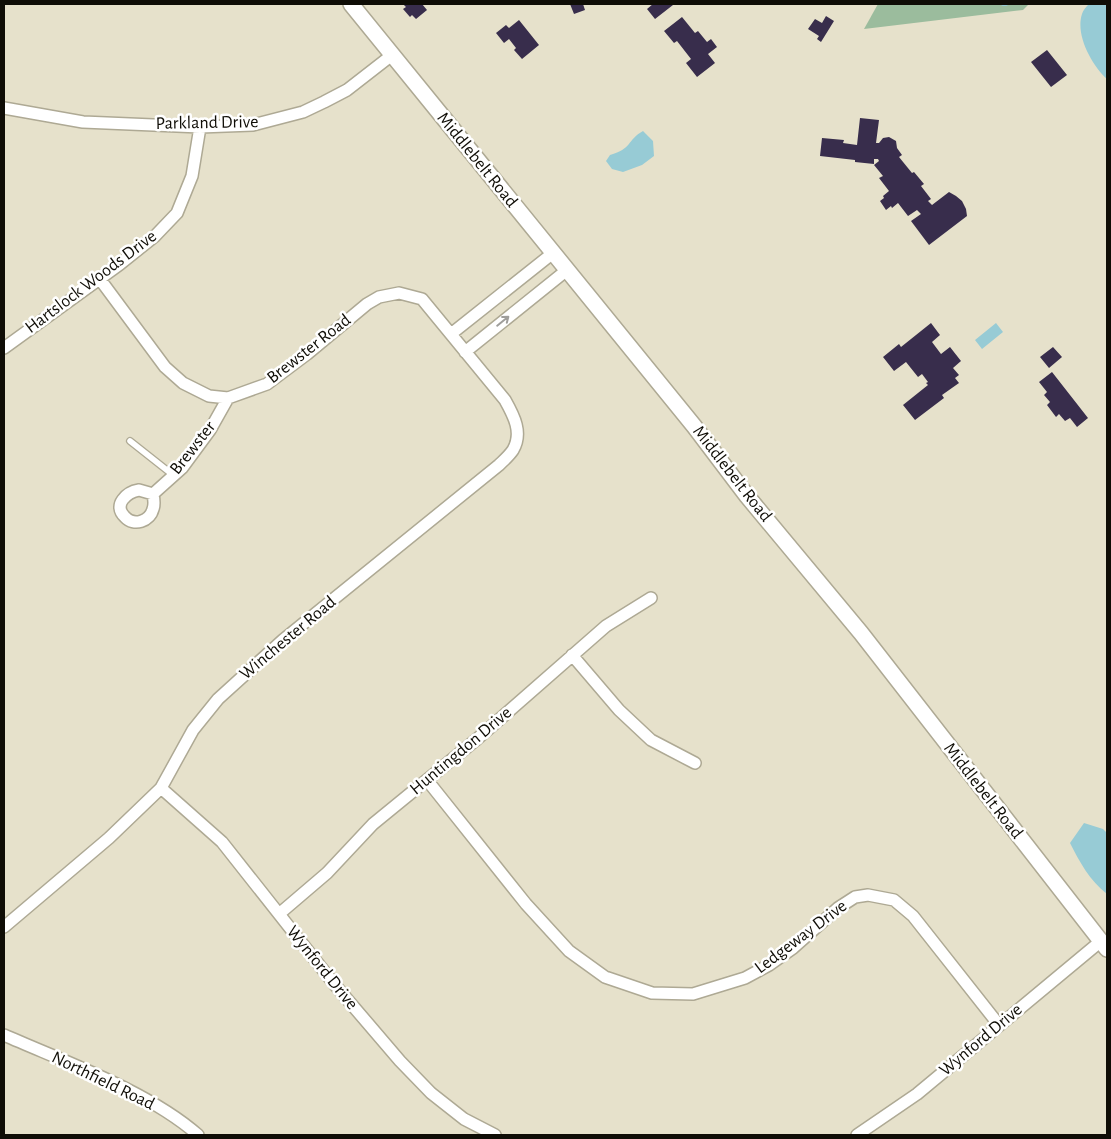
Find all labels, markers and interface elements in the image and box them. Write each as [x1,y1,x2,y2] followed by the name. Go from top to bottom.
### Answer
[433,109,521,211] street label: Middlebelt Road
[156,113,258,133] street label: Parkland Drive
[22,227,160,337] street label: Hartslock Woods Drive
[264,311,354,387] street label: Brewster Road
[496,316,509,327] one-way arrow
[167,418,219,478] street label: Brewster
[689,423,775,525] street label: Middlebelt Road
[237,593,339,683] street label: Winchester Road
[407,704,515,798] street label: Huntingdon Drive
[940,740,1026,842] street label: Middlebelt Road
[752,897,850,977] street label: Ledgeway Drive
[283,923,361,1013] street label: Wynford Drive
[936,1000,1026,1080] street label: Wynford Drive
[49,1048,157,1114] street label: Northfield Road

